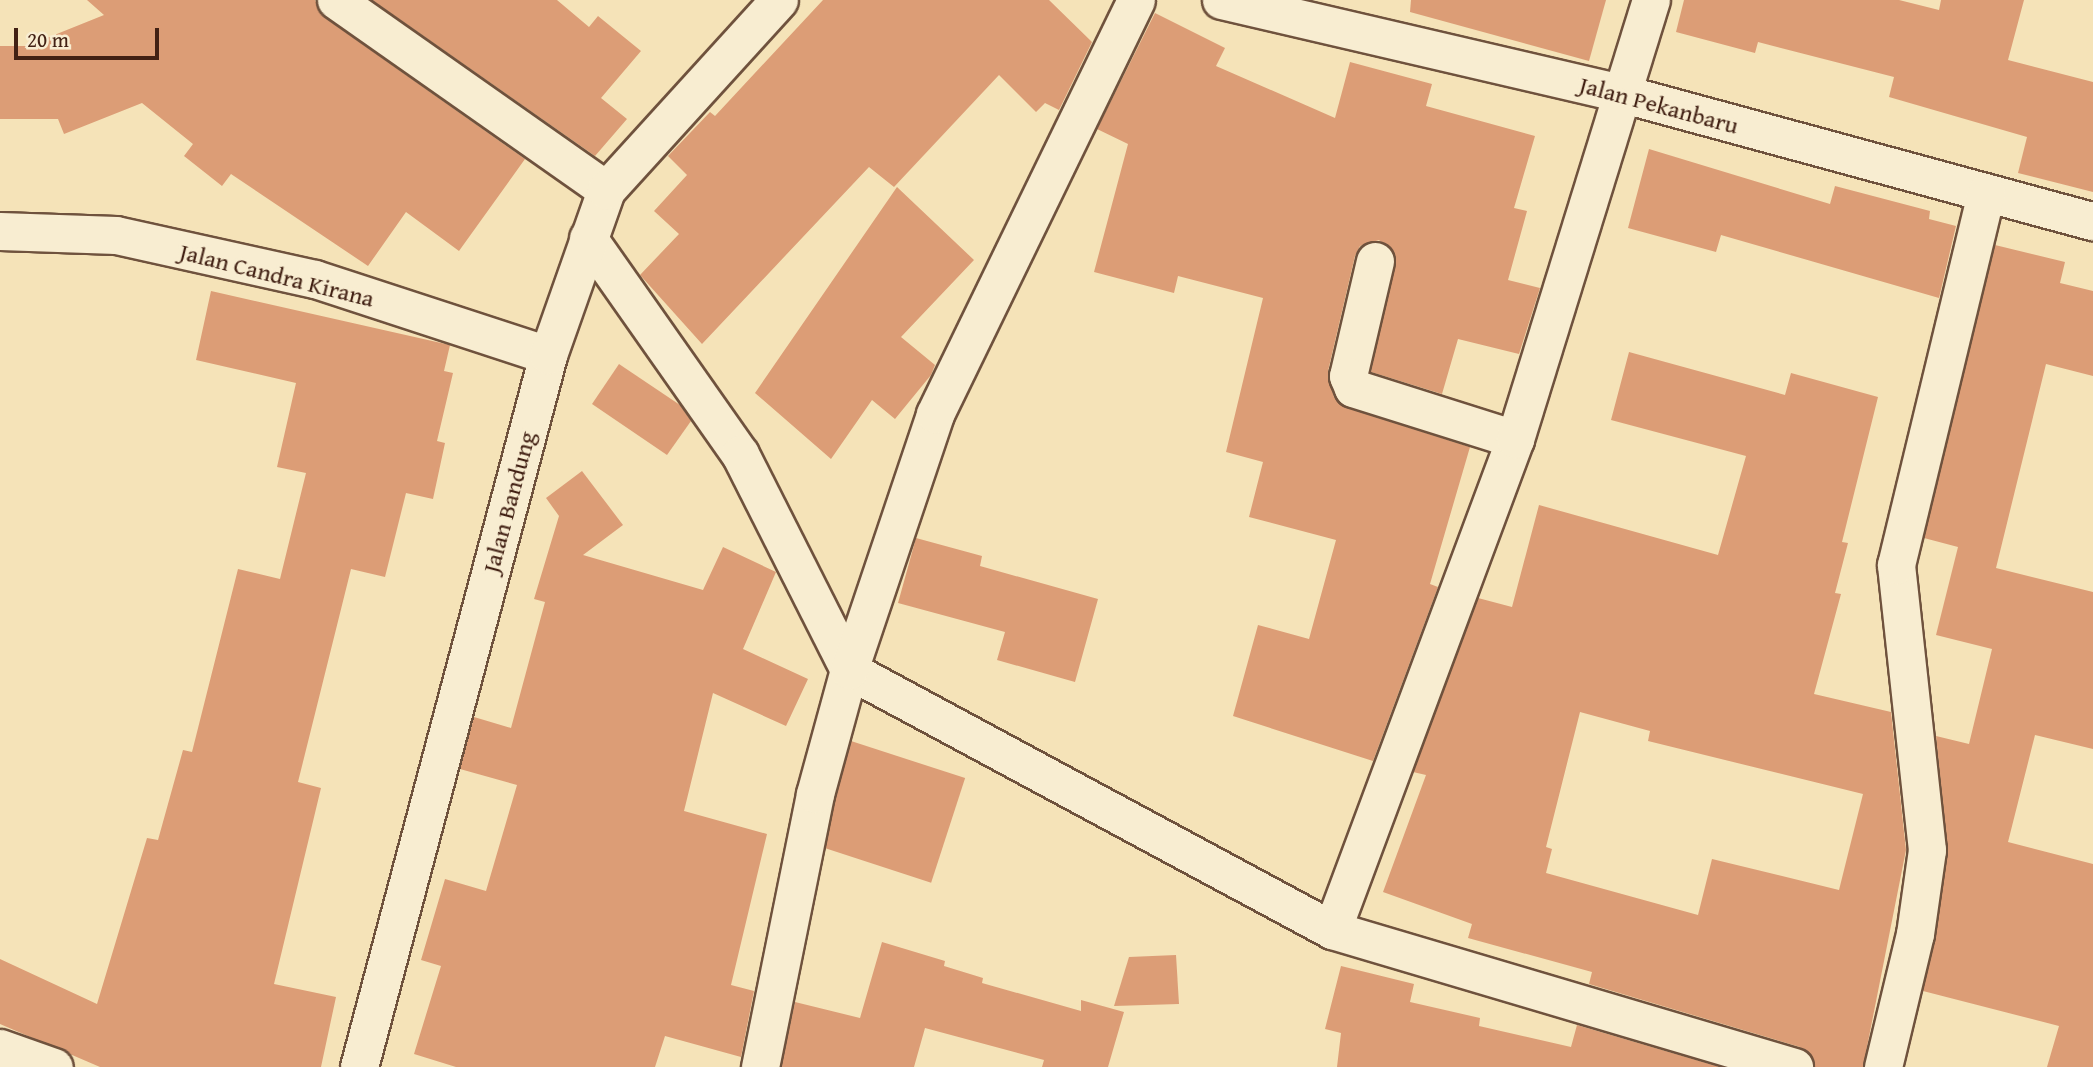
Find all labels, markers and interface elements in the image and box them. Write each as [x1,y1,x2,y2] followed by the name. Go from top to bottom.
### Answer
[18,14,163,58] scale bar
[27,24,69,55] text: 20 m
[1576,70,1742,140] street label: Jalan Pekanbaru
[177,237,377,313] street label: Jalan Candra Kirana
[476,428,542,576] street label: Jalan Bandung

